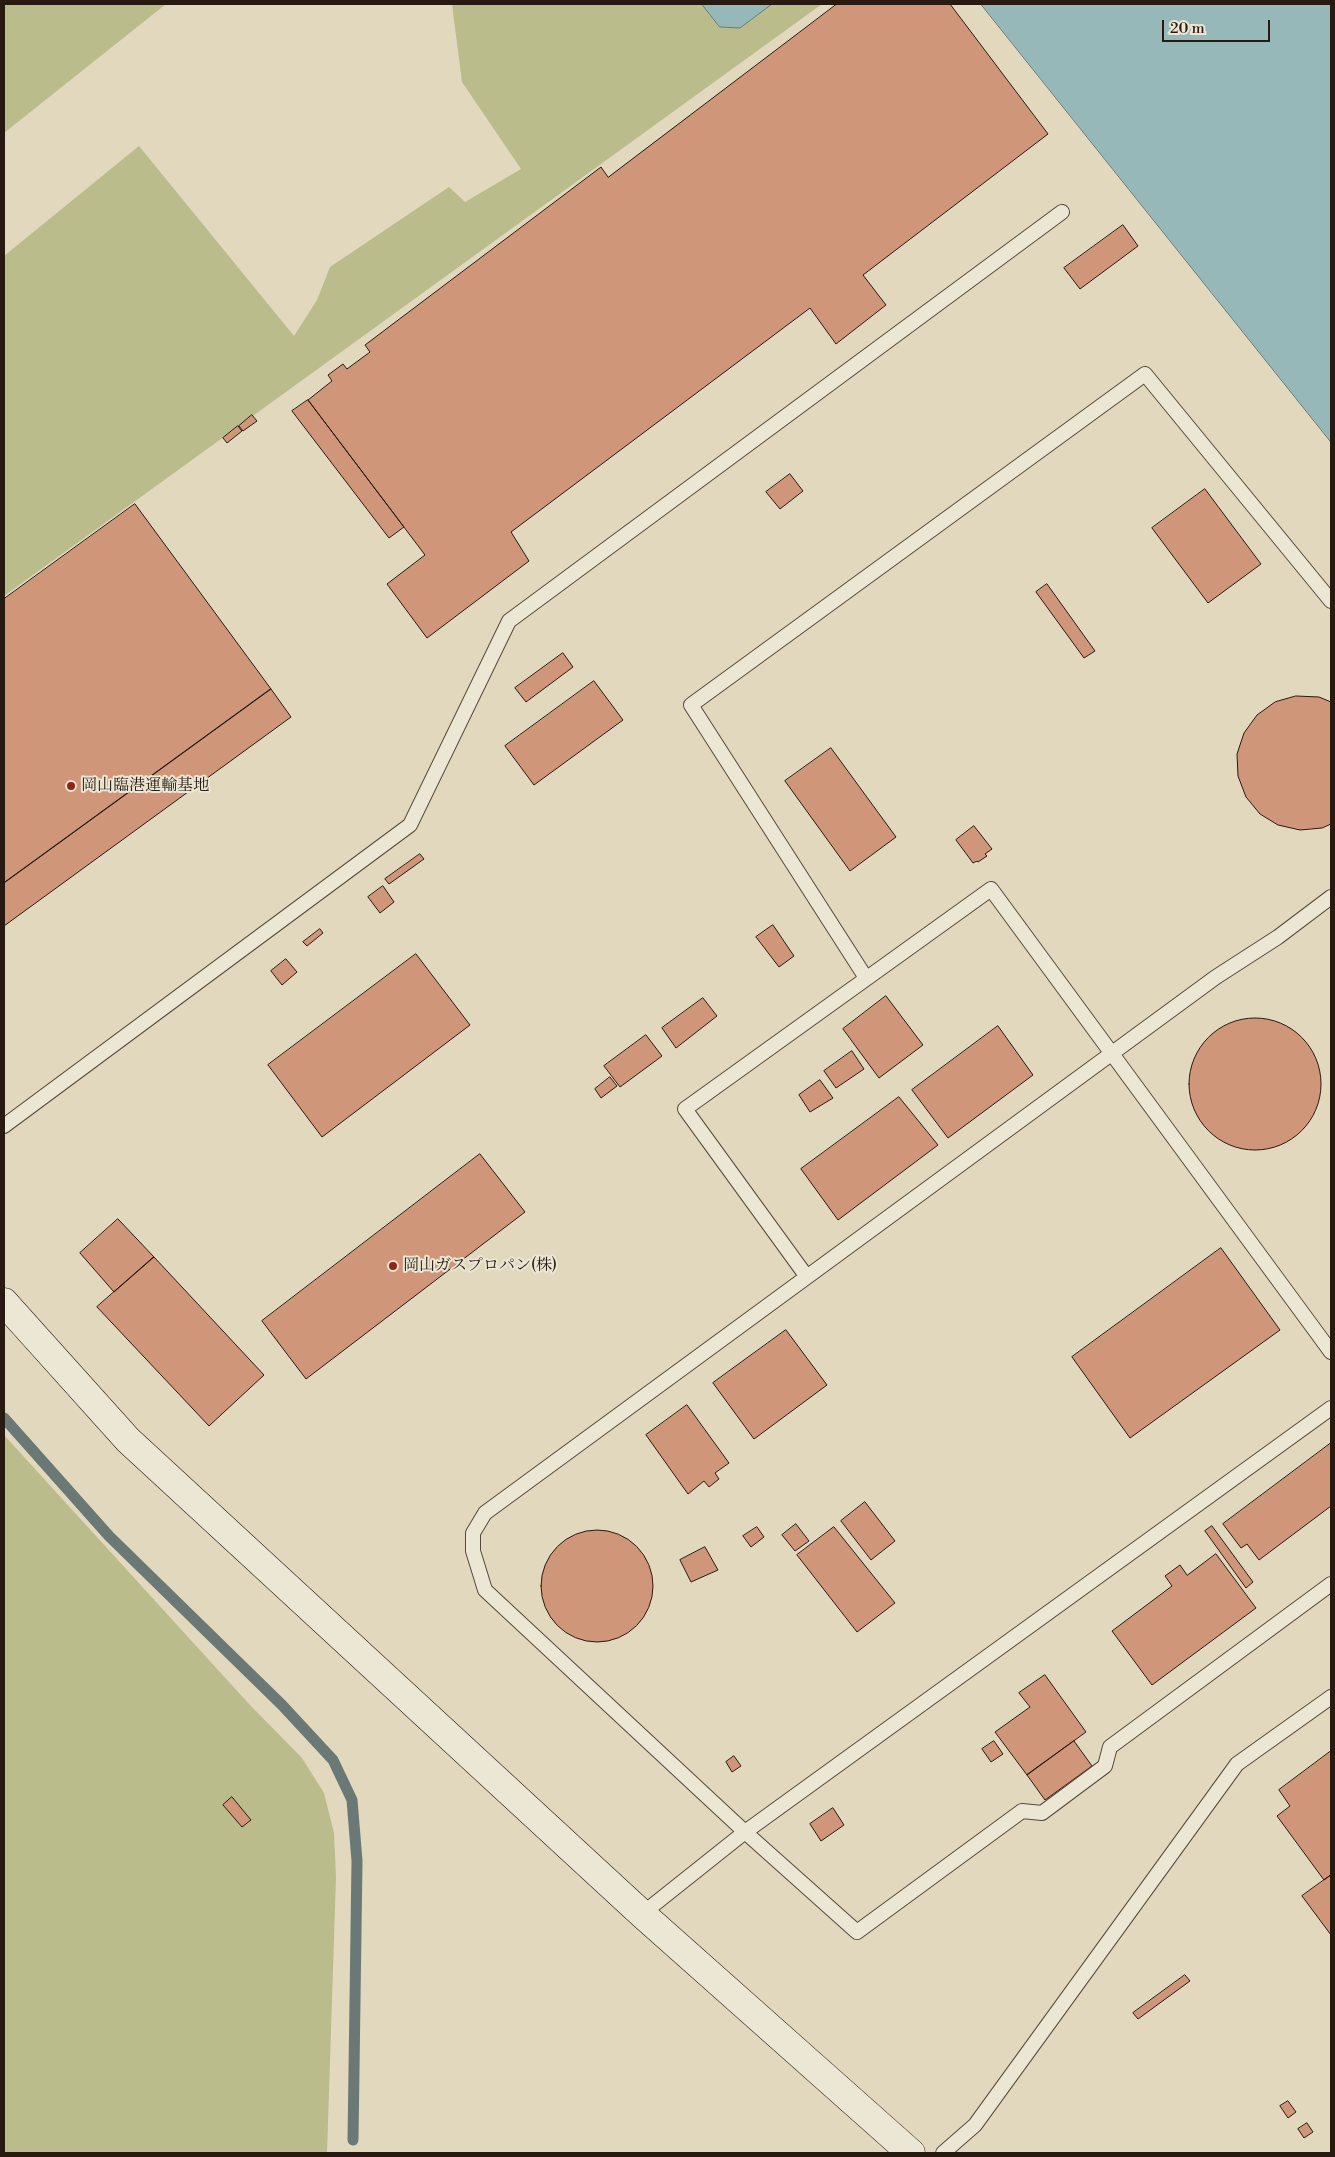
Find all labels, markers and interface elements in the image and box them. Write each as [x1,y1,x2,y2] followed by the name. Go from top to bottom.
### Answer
[1165,10,1272,42] scale bar
[1170,19,1205,38] text: 20 m
[81,776,209,796] place label: 岡山臨港運輸基地
[65,780,77,792] marker: 岡山臨港運輸基地
[403,1256,557,1276] place label: 岡山ガスプロパン(株)
[387,1260,399,1272] marker: 岡山ガスプロパン(株)

